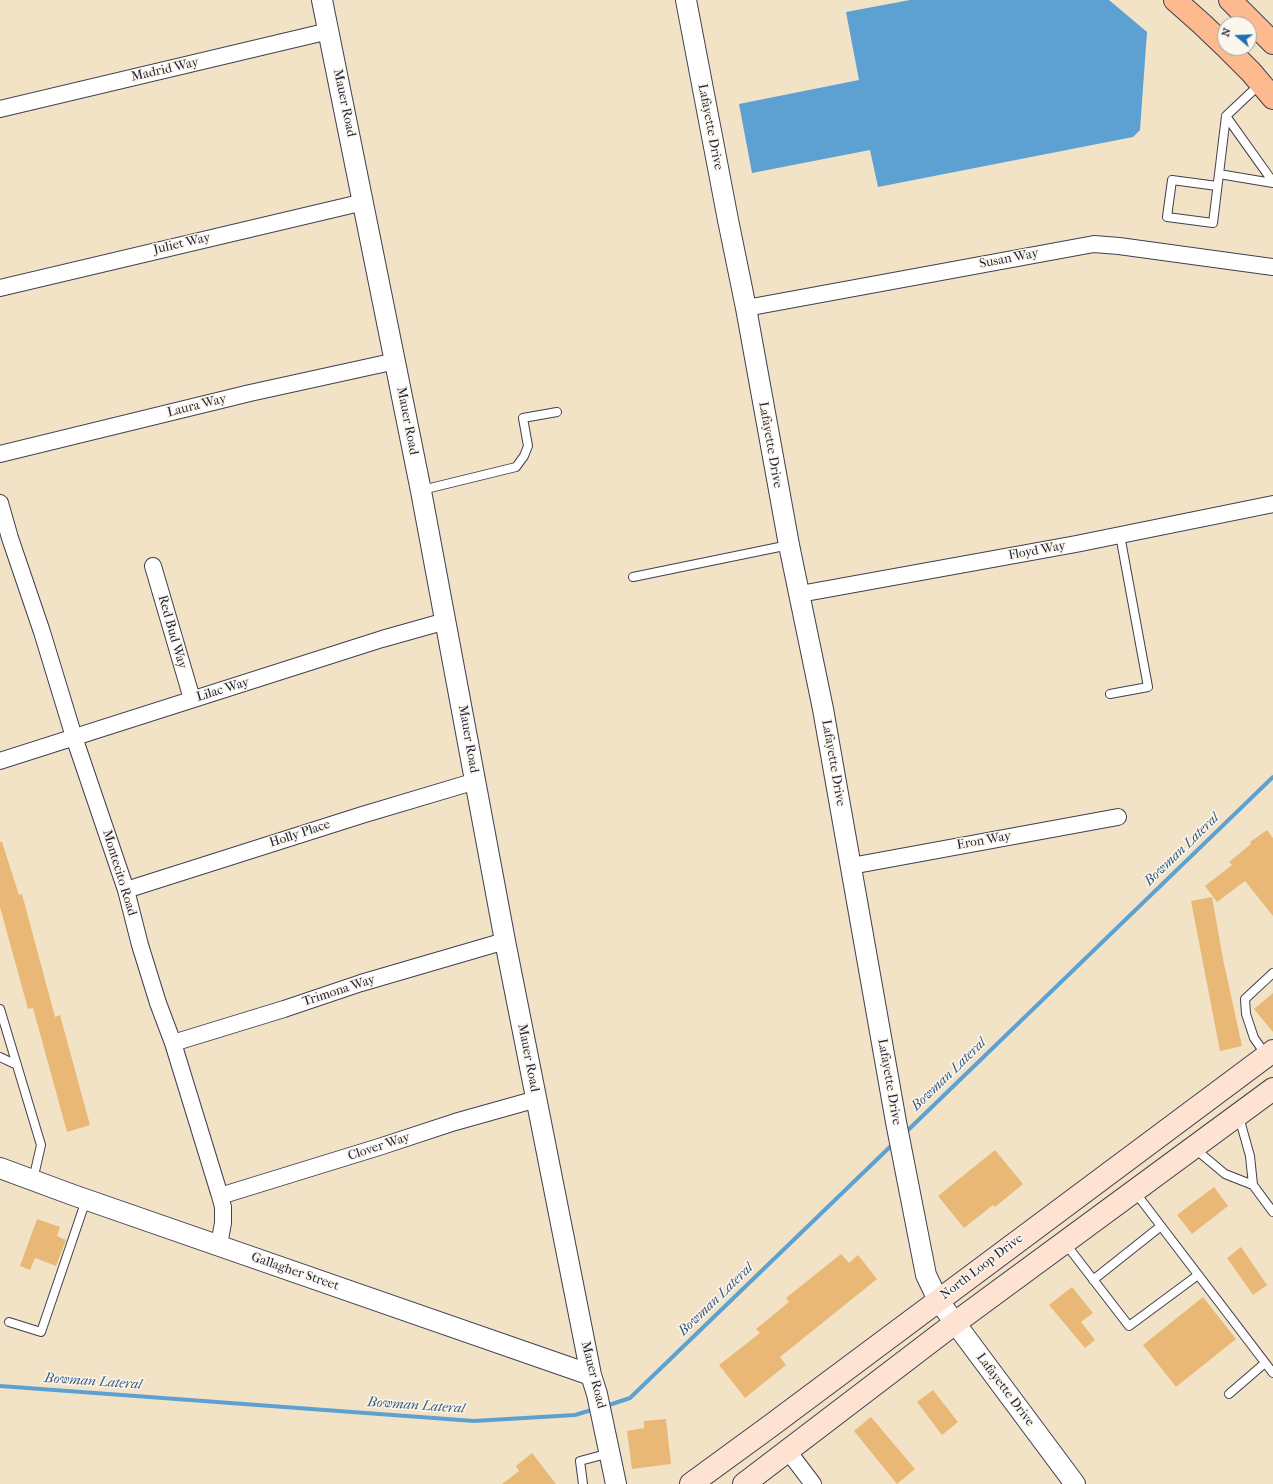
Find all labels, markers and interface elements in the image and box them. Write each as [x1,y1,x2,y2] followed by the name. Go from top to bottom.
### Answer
[1217,16,1257,56] north arrow
[1219,26,1234,38] text: N
[130,55,200,85] street label: Madrid Way
[329,68,359,138] street label: Mauer Road
[694,83,726,171] street label: Lafayette Drive
[152,230,212,258] street label: Juliet Way
[978,246,1040,272] street label: Susan Way
[393,386,421,456] street label: Mauer Road
[166,391,228,421] street label: Laura Way
[755,401,785,489] street label: Lafayette Drive
[1007,538,1067,564] street label: Floyd Way
[154,593,190,671] street label: Red Bud Way
[195,675,251,705] street label: Lilac Way
[454,704,482,774] street label: Mauer Road
[818,719,848,807] street label: Lafayette Drive
[1141,810,1223,890] water label: Bowman Lateral
[268,817,332,851] street label: Holly Place
[98,828,140,918] street label: Montecito Road
[956,829,1012,853] street label: Eron Way
[301,972,377,1010] street label: Trimona Way
[514,1023,542,1093] street label: Mauer Road
[908,1035,990,1115] water label: Bowman Lateral
[874,1038,904,1126] street label: Lafayette Drive
[346,1130,412,1164] street label: Clover Way
[938,1231,1026,1303] street label: North Loop Drive
[249,1250,341,1294] street label: Gallagher Street
[675,1260,757,1340] water label: Bowman Lateral
[577,1340,609,1410] street label: Mauer Road
[973,1350,1037,1430] street label: Lafayette Drive
[44,1370,142,1394] water label: Bowman Lateral
[367,1394,465,1418] water label: Bowman Lateral

